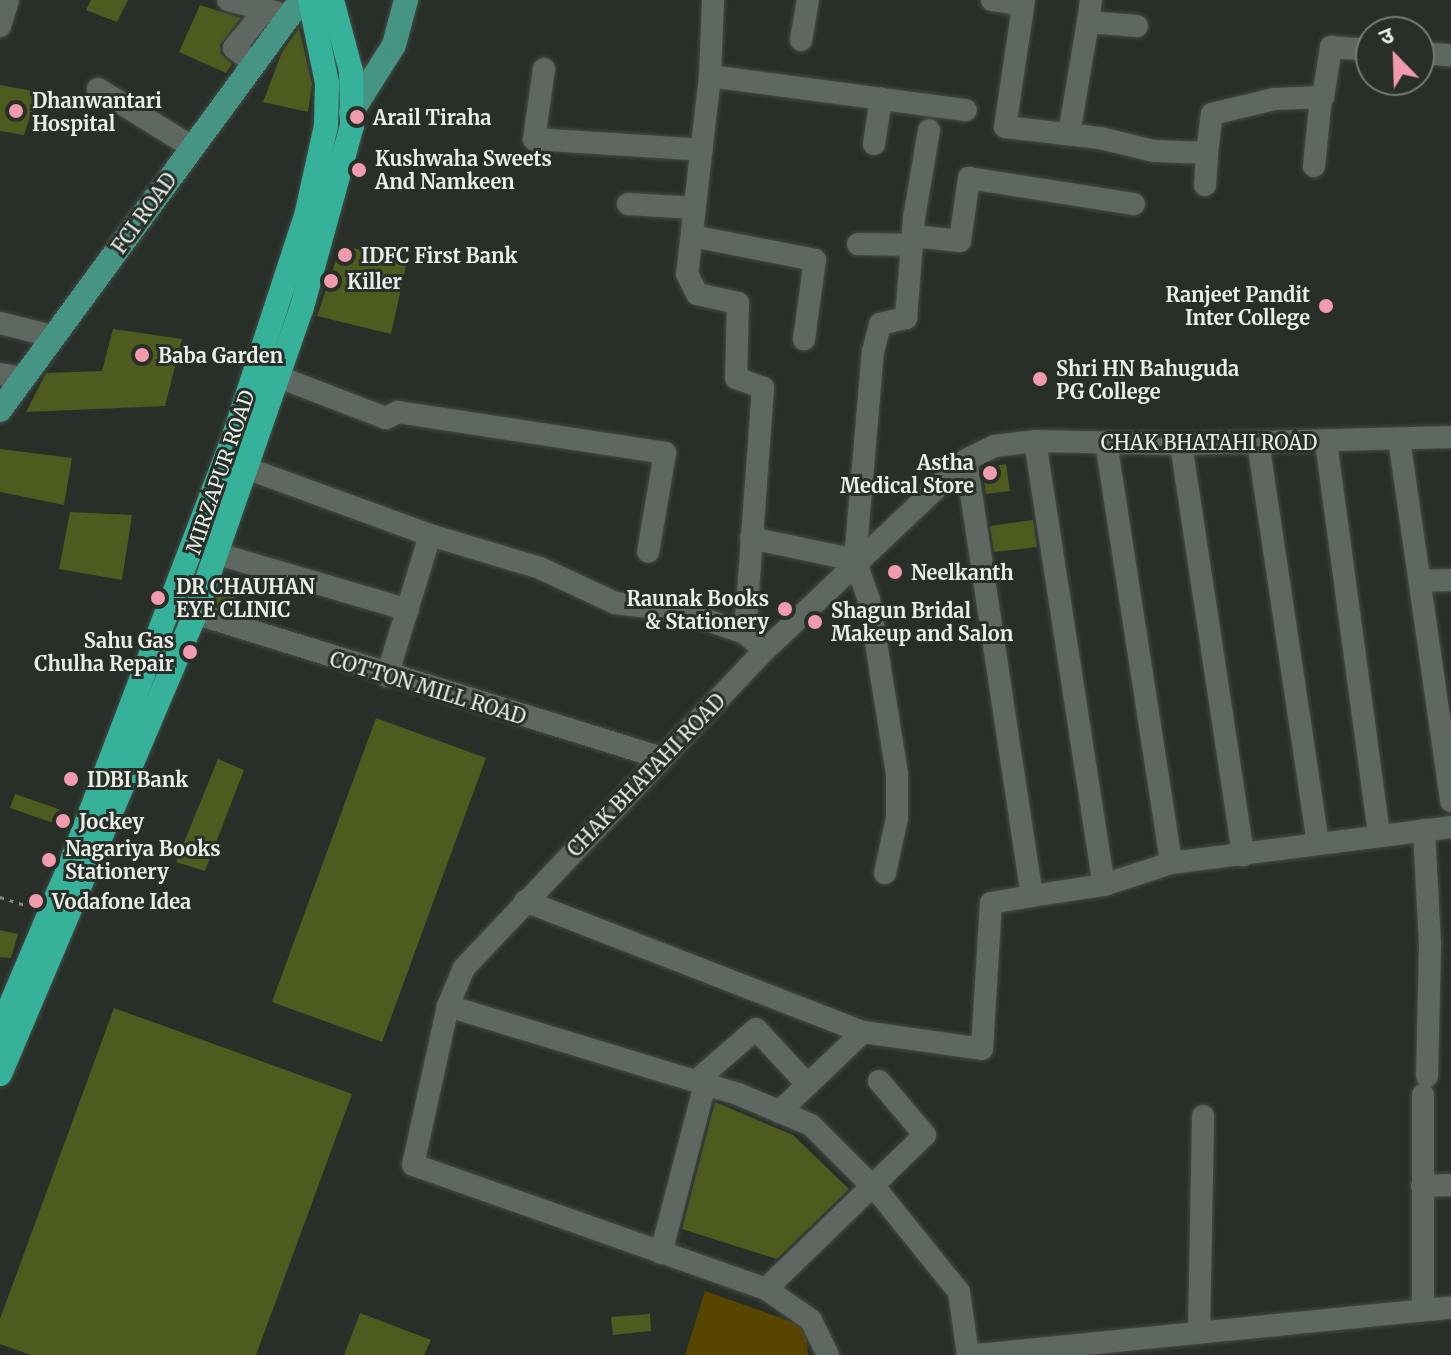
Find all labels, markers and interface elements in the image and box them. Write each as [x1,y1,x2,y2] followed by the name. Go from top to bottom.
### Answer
[1355,16,1435,96] north arrow
[1375,20,1398,51] text: उ
[32,88,162,135] place label: Dhanwantari Hospital
[7,102,25,120] marker: Dhanwantari Hospital
[373,105,491,129] place label: Arail Tiraha
[348,108,366,126] marker: Arail Tiraha
[375,146,552,193] place label: Kushwaha Sweets And Namkeen
[350,161,368,179] marker: Kushwaha Sweets And Namkeen
[107,168,181,258] street label: FCI ROAD
[361,243,518,267] place label: IDFC First Bank
[336,246,354,264] marker: IDFC First Bank
[347,269,402,293] place label: Killer
[322,272,340,290] marker: Killer
[1165,282,1310,329] place label: Ranjeet Pandit Inter College
[1317,297,1335,315] marker: Ranjeet Pandit Inter College
[158,343,283,367] place label: Baba Garden
[133,346,151,364] marker: Baba Garden
[1056,356,1239,403] place label: Shri HN Bahuguda PG College
[1031,370,1049,388] marker: Shri HN Bahuguda PG College
[181,387,259,557] street label: MIRZAPUR ROAD
[1101,430,1317,454] street label: CHAK BHATAHI ROAD
[840,450,974,497] place label: Astha Medical Store
[981,464,999,482] marker: Astha Medical Store
[911,560,1014,584] place label: Neelkanth
[886,563,904,581] marker: Neelkanth
[176,574,315,621] place label: DR CHAUHAN EYE CLINIC
[627,586,769,633] place label: Raunak Books & Stationery
[147,587,169,609] marker: DR CHAUHAN EYE CLINIC
[831,598,1013,645] place label: Shagun Bridal Makeup and Salon
[776,600,794,618] marker: Raunak Books & Stationery
[806,613,824,631] marker: Shagun Bridal Makeup and Salon
[34,628,174,675] place label: Sahu Gas Chulha Repair
[181,643,199,661] marker: Sahu Gas Chulha Repair
[327,647,529,729] street label: COTTON MILL ROAD
[562,689,730,861] street label: CHAK BHATAHI ROAD
[87,767,188,791] place label: IDBI Bank
[62,770,80,788] marker: IDBI Bank
[79,809,144,833] place label: Jockey
[54,812,72,830] marker: Jockey
[65,836,221,883] place label: Nagariya Books Stationery
[40,851,58,869] marker: Nagariya Books Stationery
[52,889,191,913] place label: Vodafone Idea
[27,892,45,910] marker: Vodafone Idea

